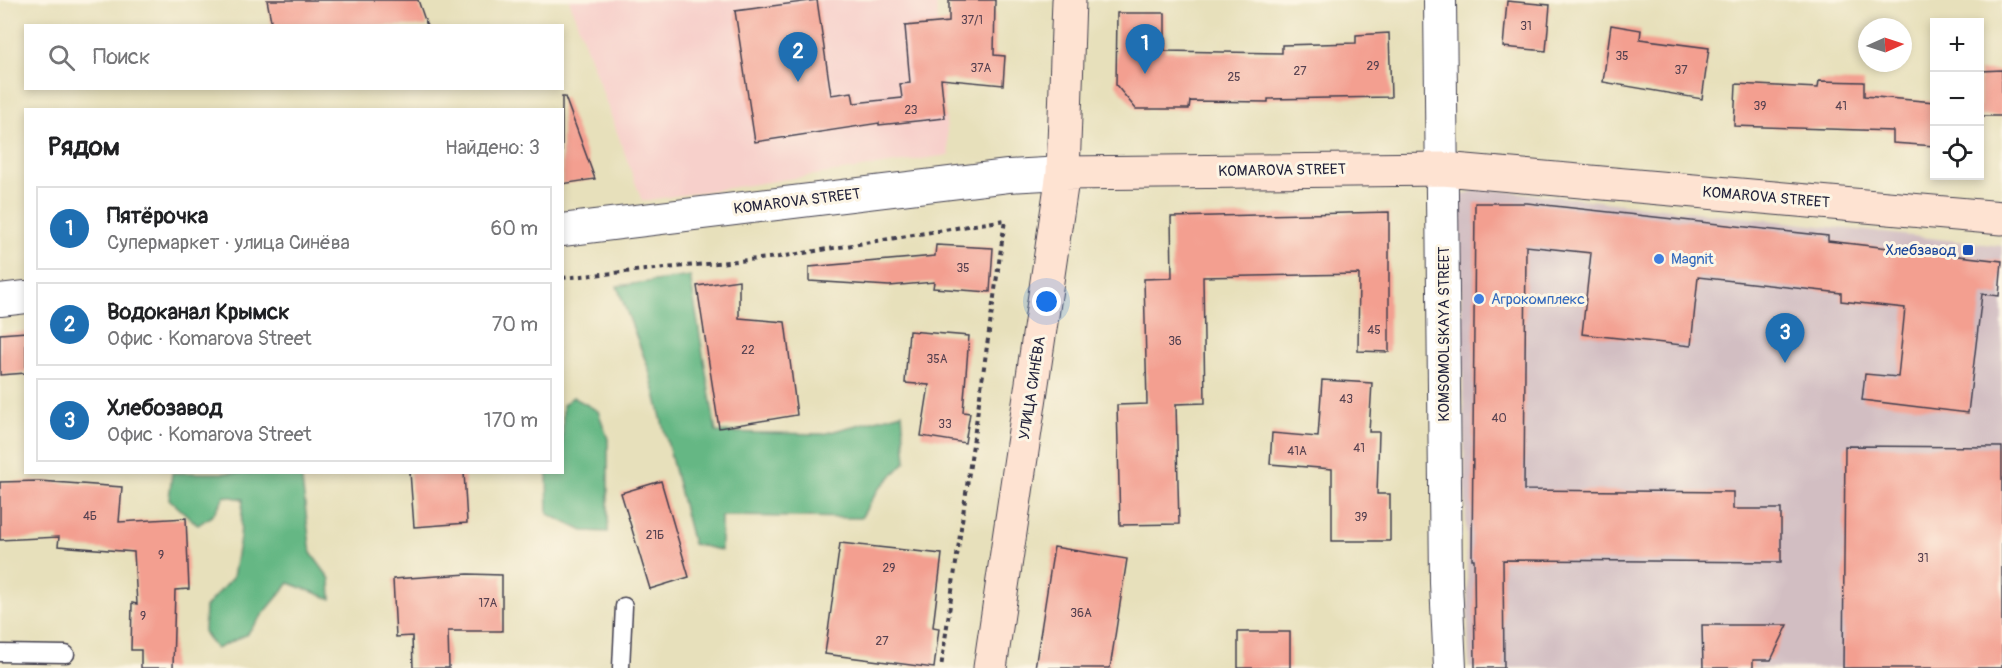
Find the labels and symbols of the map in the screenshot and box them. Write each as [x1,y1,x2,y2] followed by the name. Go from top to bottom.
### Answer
[961,13,983,28] house number: 37/1
[1858,18,1912,72] north arrow
[1520,19,1532,34] house number: 31
[1126,25,1164,74] pin: 1
[778,32,818,82] pin: 2
[1615,49,1629,64] house number: 35
[1367,59,1379,74] house number: 29
[971,61,992,76] house number: 37А
[1674,63,1688,78] house number: 37
[1293,64,1307,79] house number: 27
[1227,70,1241,85] house number: 25
[1754,99,1766,114] house number: 39
[1835,99,1847,114] house number: 41
[904,103,918,118] house number: 23
[1218,160,1346,181] street label: KOMAROVA STREET
[1701,182,1830,213] street label: KOMAROVA STREET
[732,184,862,219] street label: KOMAROVA STREET
[1885,241,1956,260] place label: Хлебзавод
[1961,243,1975,257] marker: Хлебзавод
[1435,246,1454,422] street label: KOMSOMOLSKAYA STREET
[1671,250,1714,269] place label: Magnit
[1652,252,1666,266] marker: Magnit
[956,261,970,276] house number: 35
[1032,287,1061,316] your location
[1491,290,1585,309] place label: Агрокомплекс
[1472,292,1486,306] marker: Агрокомплекс
[1766,314,1804,363] pin: 3
[1367,323,1381,338] house number: 45
[1168,334,1182,349] house number: 36
[1015,335,1050,441] street label: УЛИЦА СИНЁВА
[741,343,755,358] house number: 22
[927,352,948,367] house number: 35А
[1339,392,1353,407] house number: 43
[1491,411,1507,426] house number: 40
[938,417,952,432] house number: 33
[1353,441,1365,456] house number: 41
[1287,444,1307,459] house number: 41А
[83,509,97,524] house number: 4Б
[1355,510,1367,525] house number: 39
[646,528,664,543] house number: 21Б
[158,548,164,563] house number: 9
[1917,551,1929,566] house number: 31
[883,561,895,576] house number: 29
[479,596,498,611] house number: 17А
[1070,606,1092,621] house number: 36А
[140,609,146,624] house number: 9
[875,634,889,649] house number: 27

